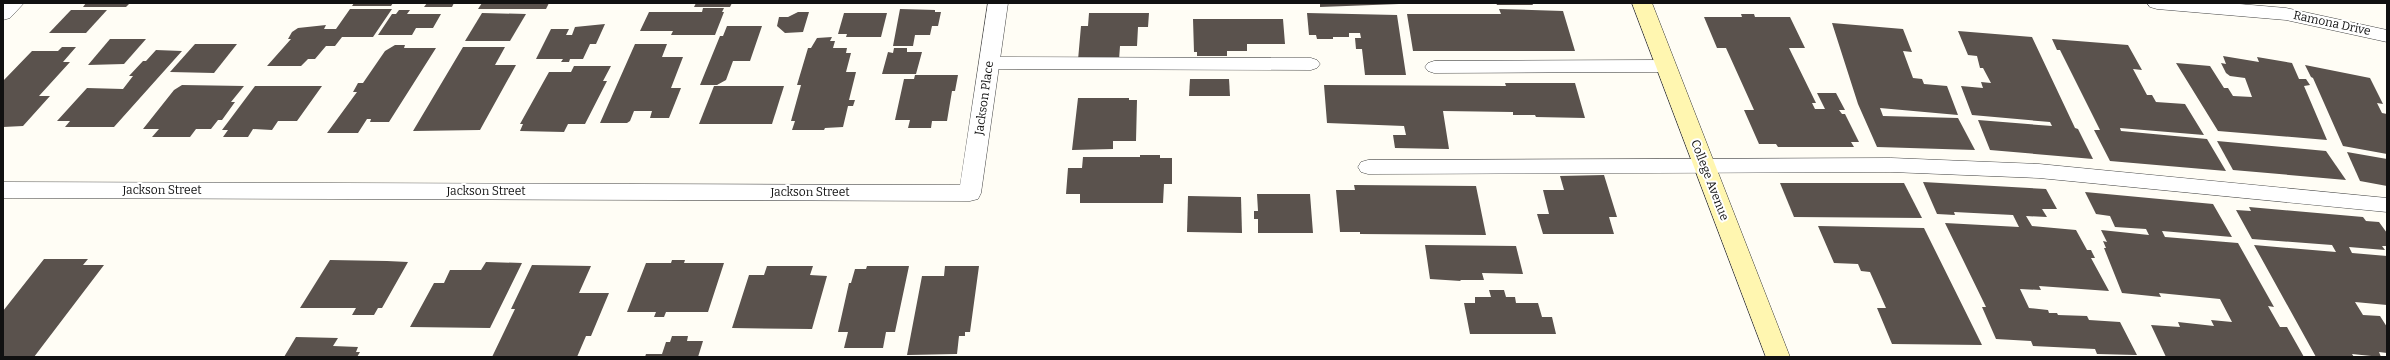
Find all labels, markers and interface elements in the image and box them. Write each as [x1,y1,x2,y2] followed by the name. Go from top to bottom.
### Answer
[2292,8,2372,38] street label: Ramona Drive
[972,60,996,137] street label: Jackson Place
[1688,138,1732,222] street label: College Avenue
[121,183,202,197] street label: Jackson Street
[445,184,526,198] street label: Jackson Street
[769,185,850,199] street label: Jackson Street

